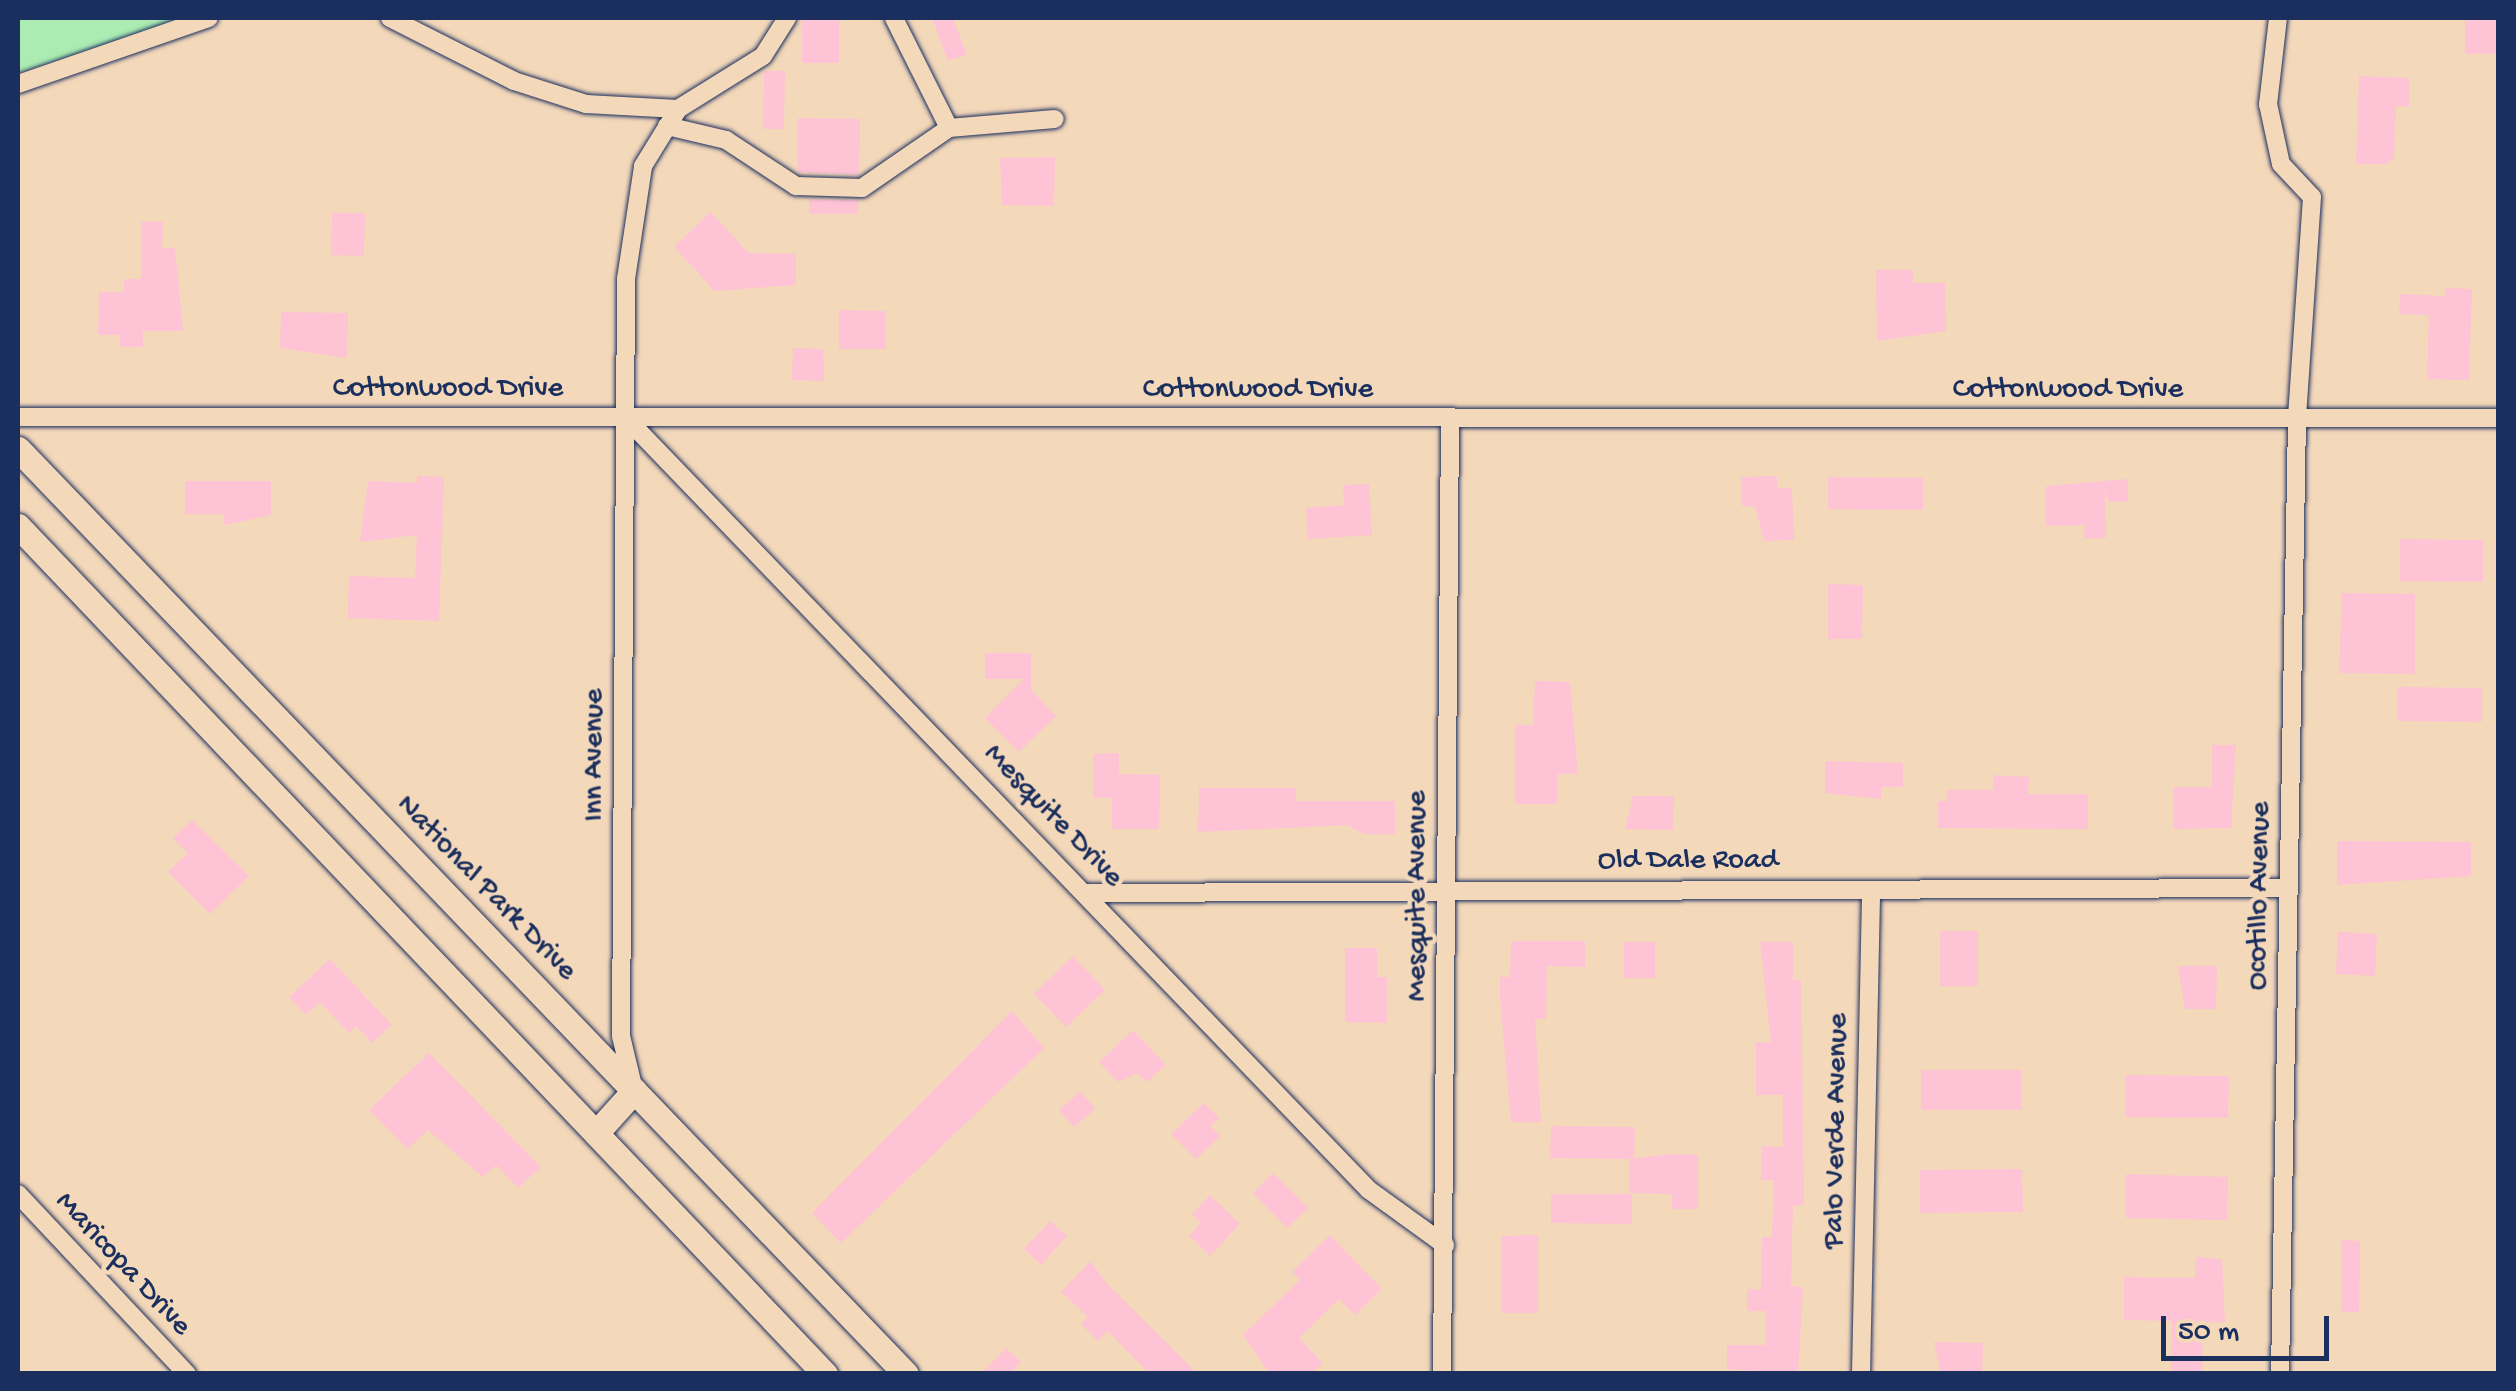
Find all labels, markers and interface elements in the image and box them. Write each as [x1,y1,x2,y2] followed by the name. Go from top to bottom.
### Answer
[333,372,563,408] street label: Cottonwood Drive
[1143,373,1373,409] street label: Cottonwood Drive
[1953,373,2183,409] street label: Cottonwood Drive
[578,688,614,822] street label: Inn Avenue
[974,738,1130,896] street label: Mesquite Drive
[387,788,583,990] street label: National Park Drive
[1401,791,1437,1001] street label: Mesquite Avenue
[2241,801,2281,991] street label: Ocotillo Avenue
[1598,844,1778,880] street label: Old Dale Road
[1818,1013,1858,1249] street label: Palo Verde Avenue
[46,1185,198,1345] street label: Maricopa Drive
[2166,1296,2334,1358] scale bar
[2178,1316,2239,1351] text: 50 m

